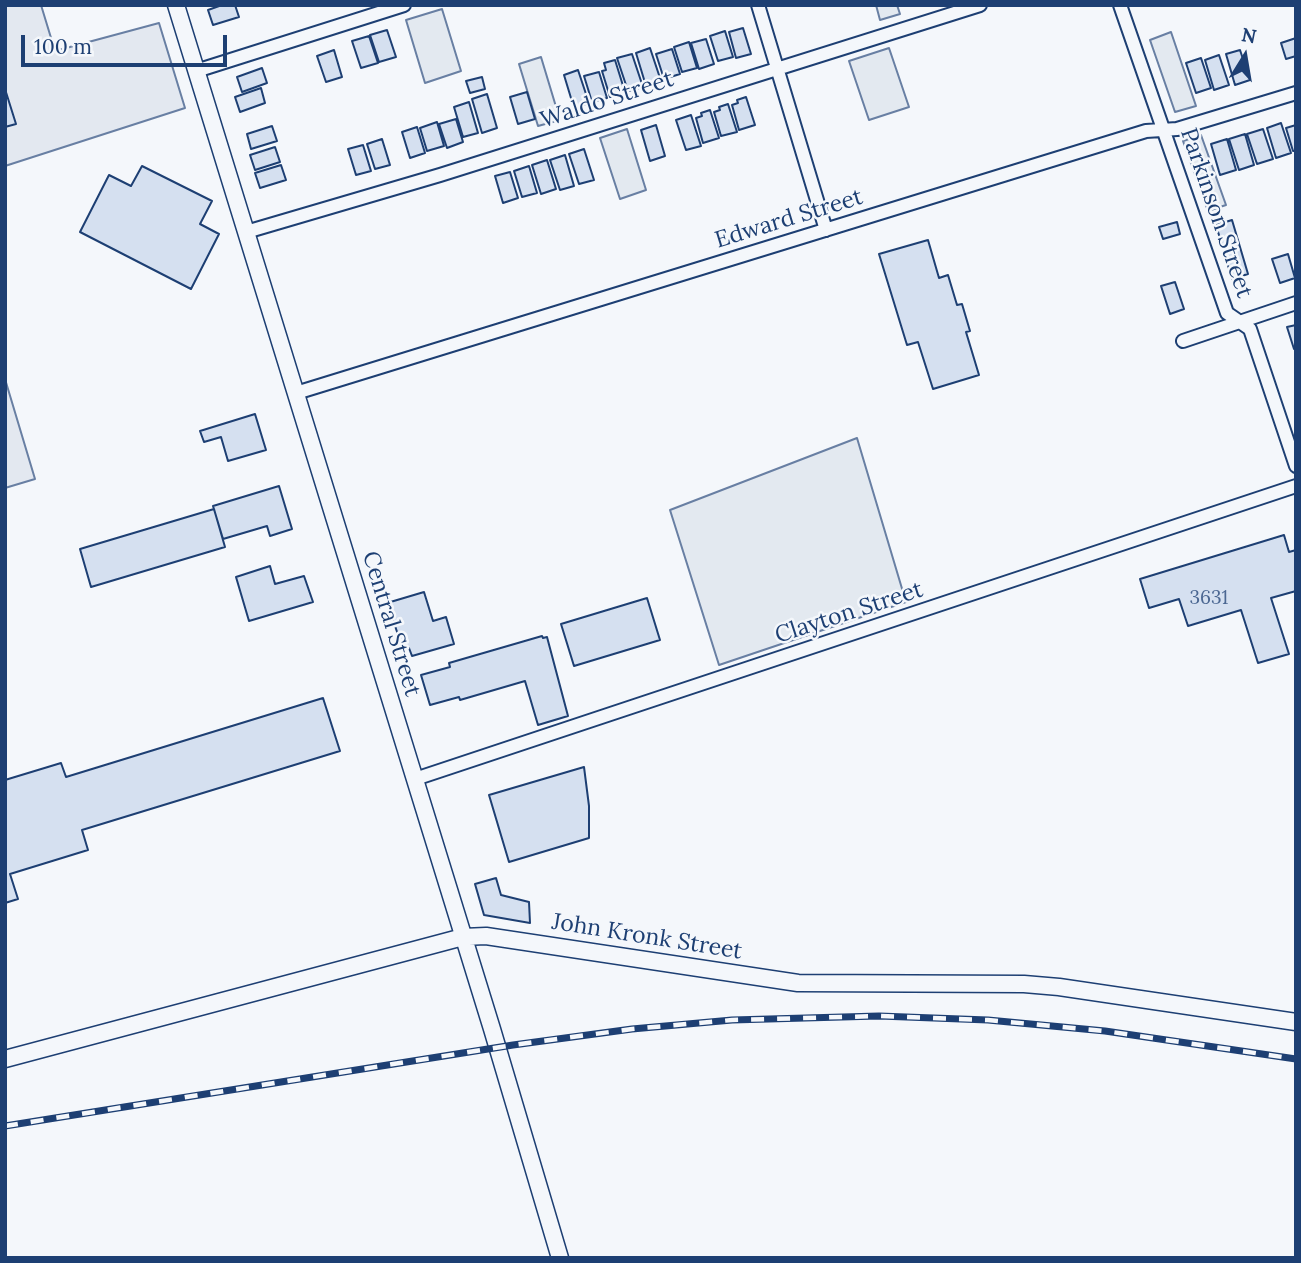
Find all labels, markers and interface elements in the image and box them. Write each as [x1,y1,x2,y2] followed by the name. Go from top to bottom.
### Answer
[24,21,231,65] scale bar
[1210,21,1280,91] north arrow
[1240,22,1259,49] text: N
[34,33,92,60] text: 100 m
[537,65,677,135] street label: Waldo Street
[1174,125,1258,301] street label: Parkinson Street
[712,183,866,255] street label: Edward Street
[356,548,426,700] street label: Central Street
[772,576,926,650] street label: Clayton Street
[1189,588,1229,610] house number: 3631
[550,908,744,966] street label: John Kronk Street

